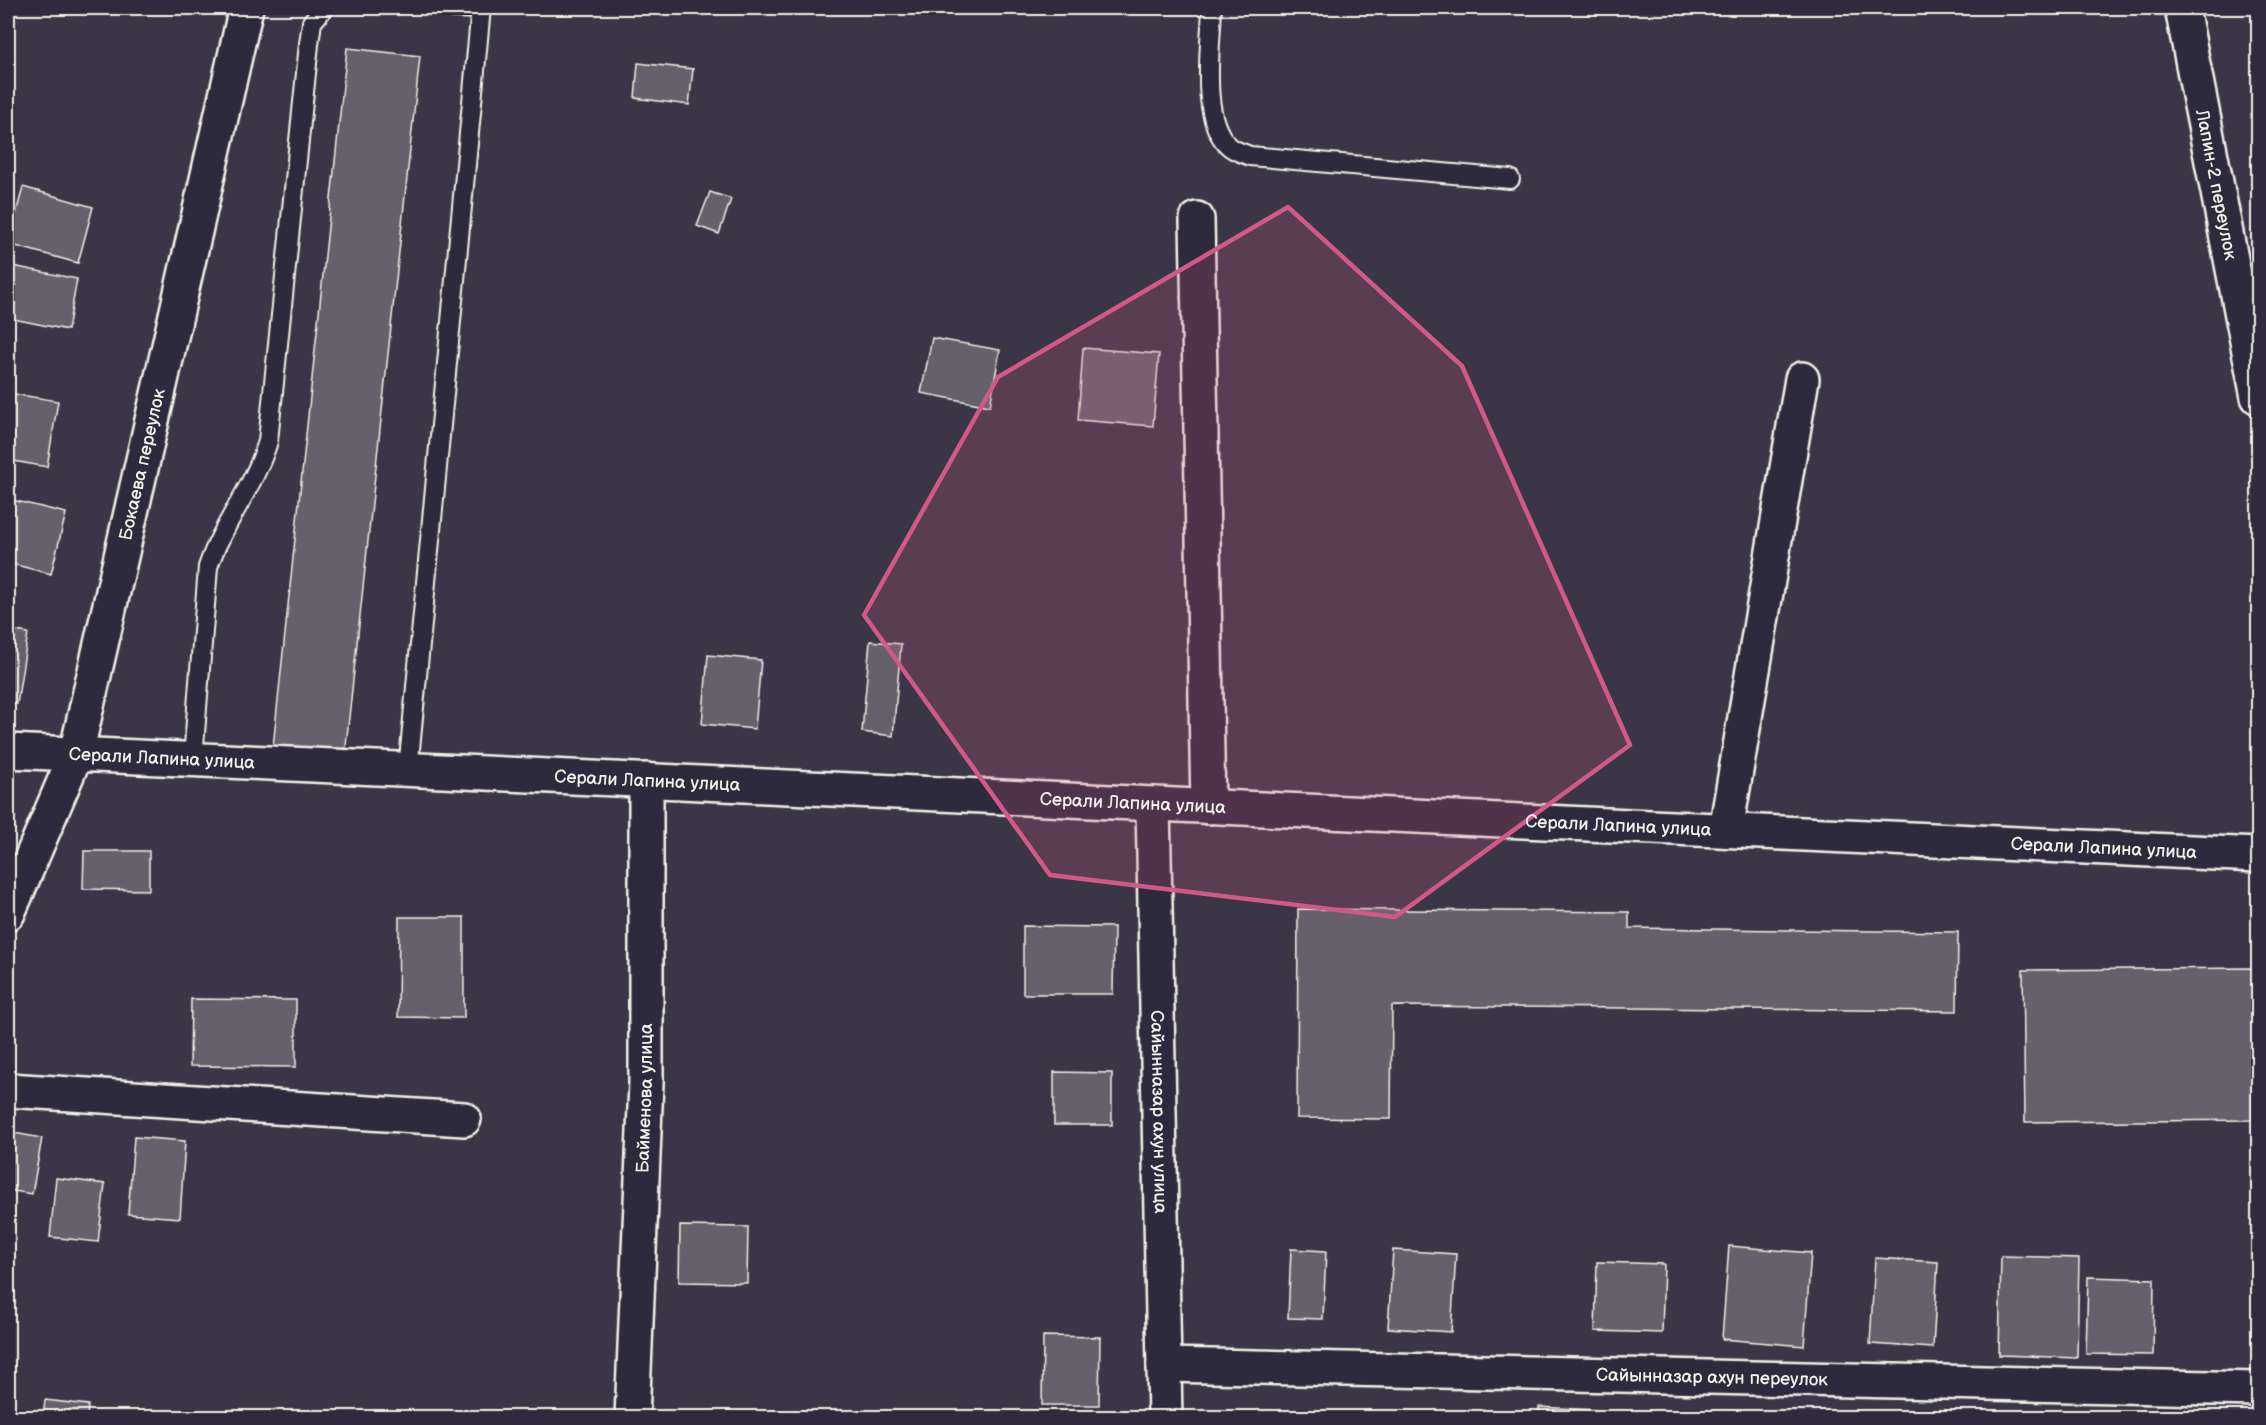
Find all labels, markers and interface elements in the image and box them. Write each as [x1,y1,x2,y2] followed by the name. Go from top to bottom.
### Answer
[2191,107,2242,262] street label: Лапин-2 переулок
[115,386,170,542] street label: Бокаева переулок
[68,743,256,773] street label: Серали Лапина улица
[554,766,741,795] street label: Серали Лапина улица
[1039,788,1227,818] street label: Серали Лапина улица
[1525,811,1712,840] street label: Серали Лапина улица
[2010,833,2198,863] street label: Серали Лапина улица
[1147,1010,1172,1214] street label: Сайынназар ахун улица
[632,1023,657,1174] street label: Байменова улица
[1596,1364,1828,1390] street label: Сайынназар ахун переулок

